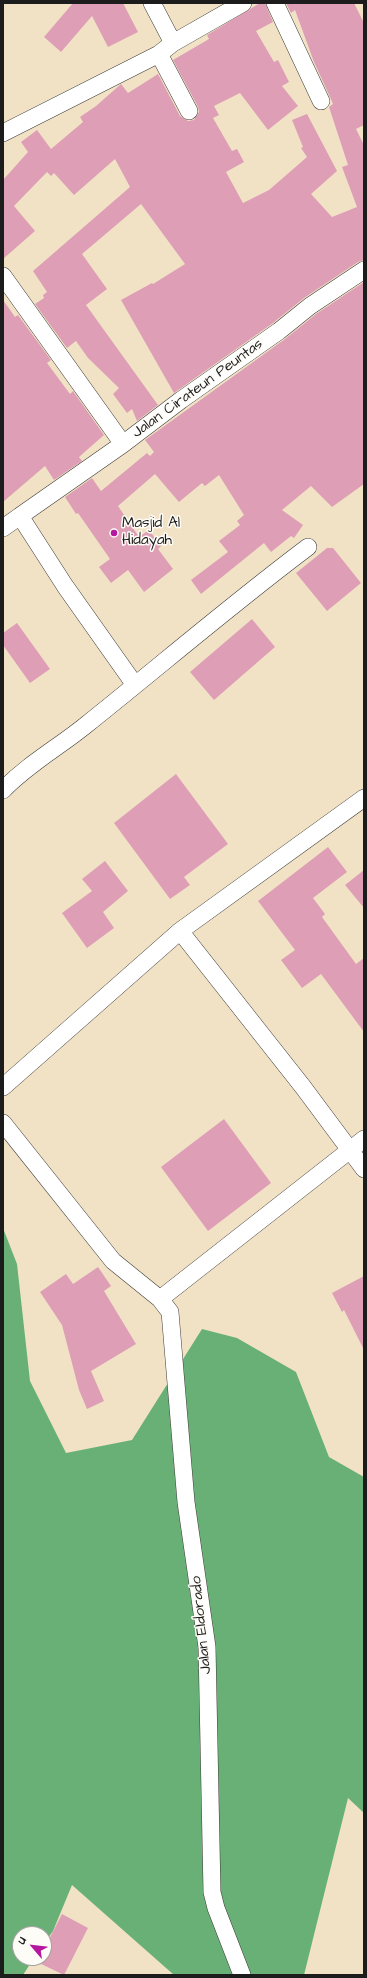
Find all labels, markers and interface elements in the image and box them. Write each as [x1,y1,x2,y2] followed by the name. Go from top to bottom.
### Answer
[129,336,267,442] street label: Jalan Cirateun Peuntas
[122,515,180,550] place label: Masjid Al Hidayah
[109,528,119,538] marker: Masjid Al Hidayah
[188,1575,216,1675] street label: Jalan Eldorado
[12,1926,52,1966] north arrow
[14,1934,30,1947] text: U

